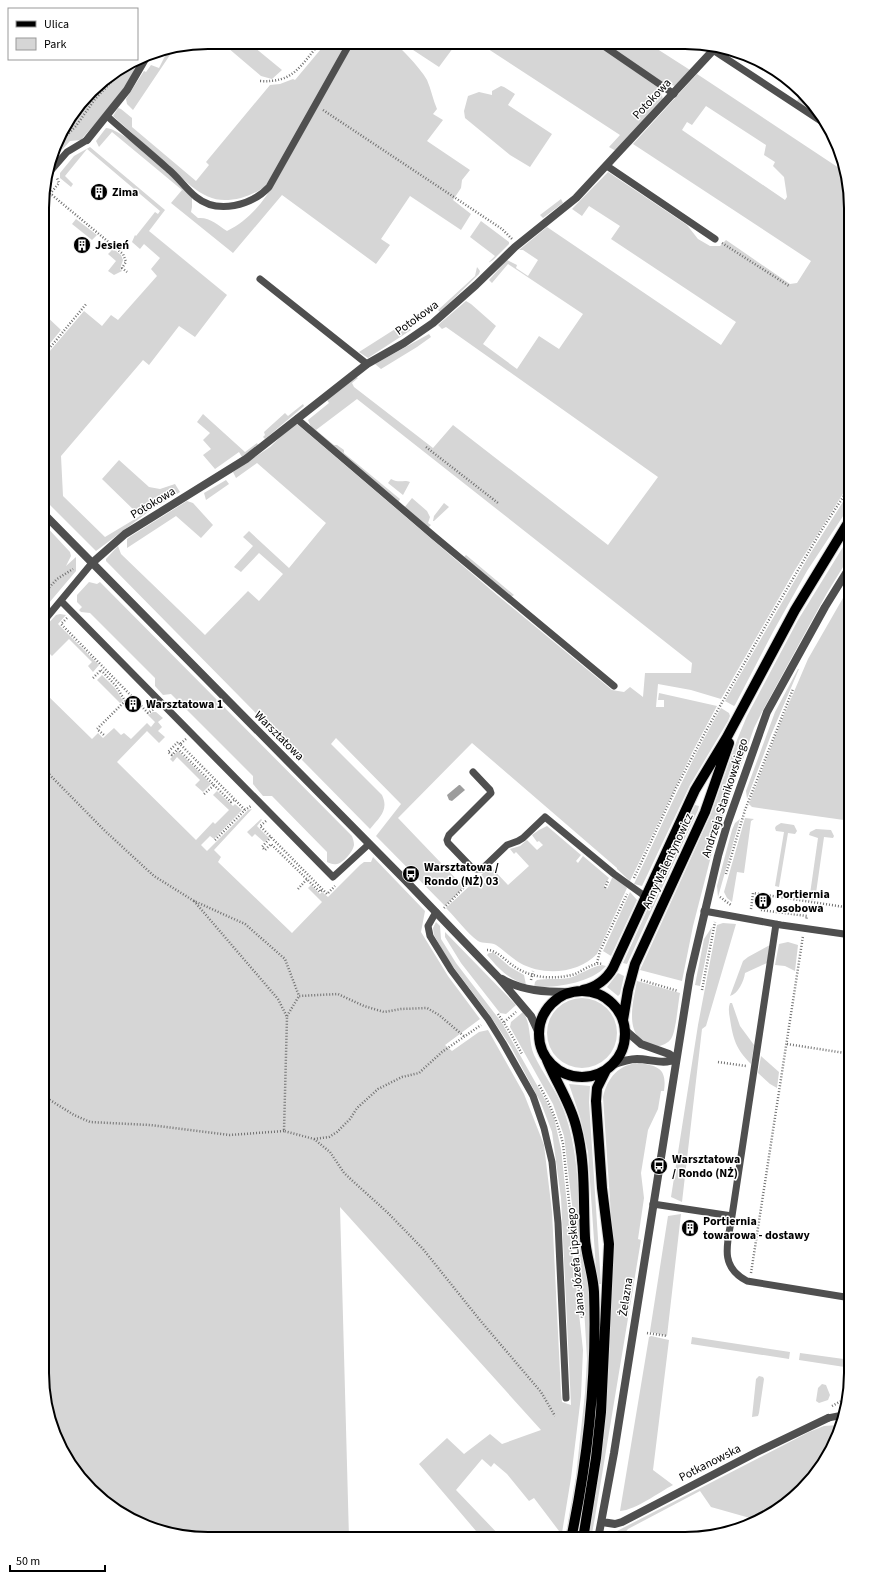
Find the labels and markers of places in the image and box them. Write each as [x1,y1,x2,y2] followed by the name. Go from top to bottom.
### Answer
[89,182,109,202] building icon: Zima
[112,184,138,201] place label: Zima
[72,235,92,255] building icon: Jesień
[95,237,129,254] place label: Jesień
[123,694,143,714] building icon: Warsztatowa 1
[146,696,223,713] place label: Warsztatowa 1
[424,859,499,890] place label: Warsztatowa / Rondo (NŻ) 03
[401,864,421,884] bus stop icon: Warsztatowa / Rondo (NŻ) 03
[776,886,830,917] place label: Portiernia osobowa
[753,891,773,911] building icon: Portiernia osobowa
[672,1151,740,1182] place label: Warsztatowa / Rondo (NŻ)
[649,1156,669,1176] bus stop icon: Warsztatowa / Rondo (NŻ)
[703,1213,811,1244] place label: Portiernia towarowa - dostawy
[680,1218,700,1238] building icon: Portiernia towarowa - dostawy

